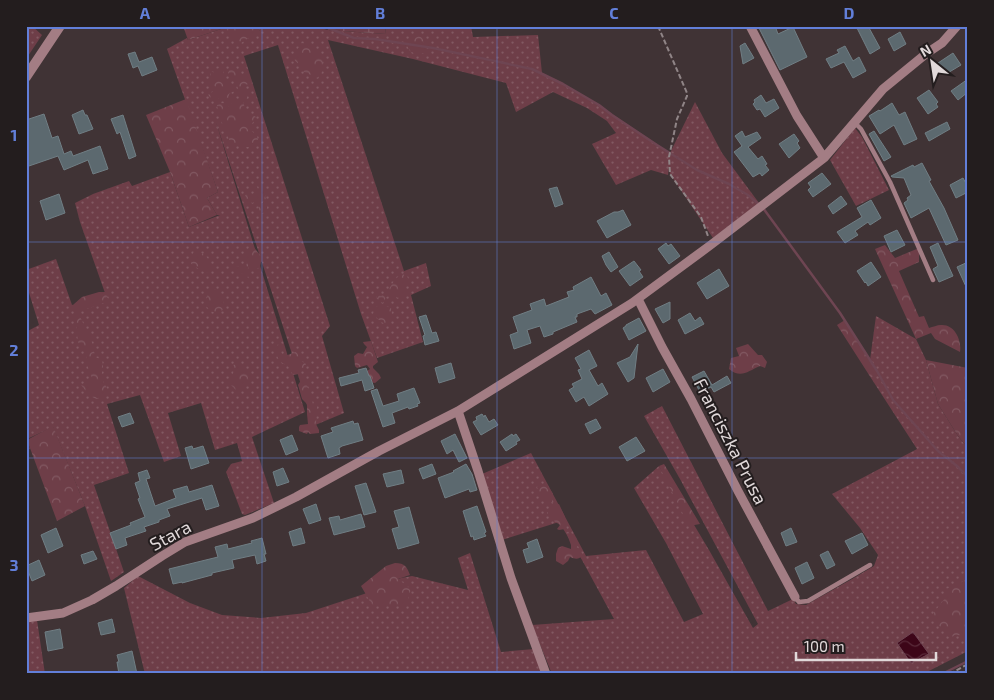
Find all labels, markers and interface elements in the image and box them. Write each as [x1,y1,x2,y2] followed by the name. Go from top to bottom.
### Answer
[140,3,151,22] text: A
[375,3,385,22] text: B
[609,3,619,22] text: C
[844,3,855,22] text: D
[906,38,956,88] north arrow
[917,40,934,60] text: N
[11,125,17,144] text: 1
[9,340,19,359] text: 2
[690,374,772,508] street label: Franciszka Prusa
[145,515,195,555] street label: Stara
[9,555,19,574] text: 3
[796,630,936,662] scale bar
[804,637,845,655] text: 100 m

